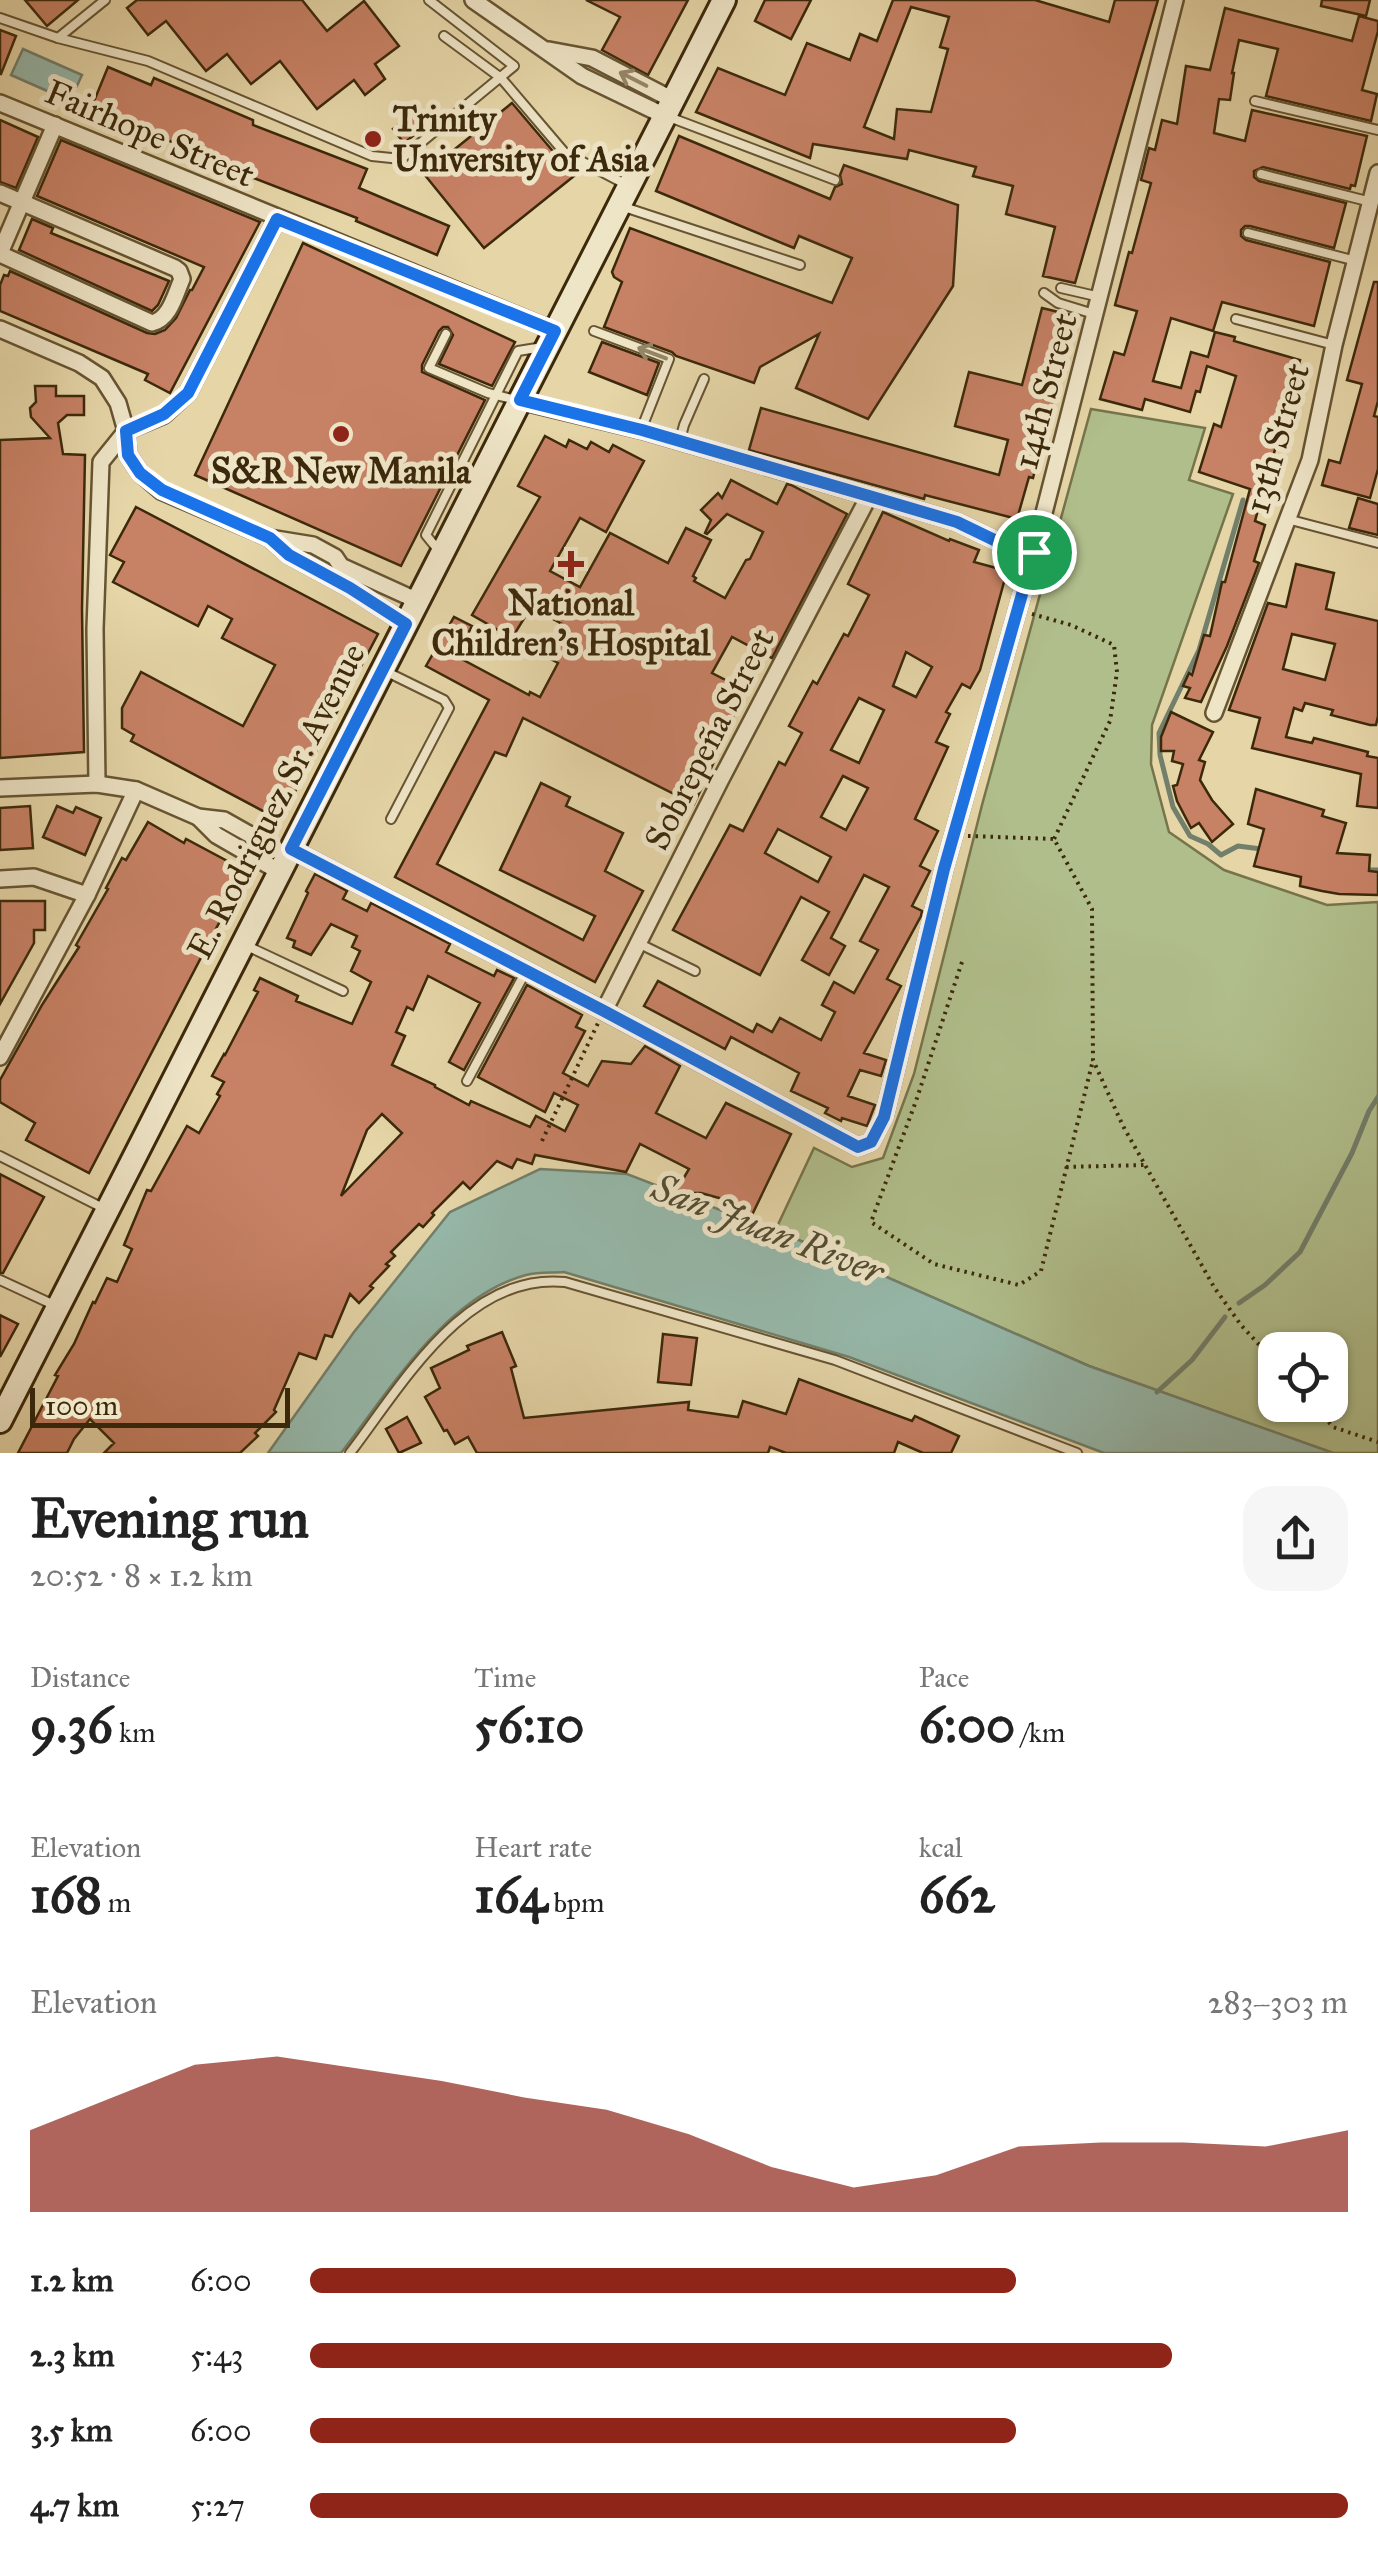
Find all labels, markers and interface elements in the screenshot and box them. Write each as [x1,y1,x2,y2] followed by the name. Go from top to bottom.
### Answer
[618,69,648,88] one-way arrow
[39,70,261,197] street label: Fairhope Street
[393,98,650,181] place label: Trinity University of Asia
[362,128,384,150] marker: Trinity University of Asia
[1004,308,1087,474] street label: 14th Street
[637,343,668,361] one-way arrow
[1236,358,1319,518] street label: 13th Street
[330,423,352,445] marker: S&R New Manila
[211,450,472,493] place label: S&R New Manila
[992,510,1077,595] pin
[1007,525,1062,580] icon: arrive
[558,551,584,577] marker: National Children's Hospital
[431,582,711,665] place label: National Children's Hospital
[635,621,784,857] street label: Sobrepeña Street
[178,636,375,966] street label: E. Rodriguez Sr. Avenue
[645,1163,892,1295] water label: San Juan River
[1258,1332,1348,1422] map controls
[1258,1332,1348,1422] button: locate
[30,1383,290,1428] scale bar
[45,1388,118,1423] text: 100 m
[30,1485,309,1552] text: Evening run
[1243,1486,1348,1591] button: share
[30,1556,253,1595] text: 20:52 · 8 × 1.2 km
[30,1660,130,1695] text: Distance
[474,1660,536,1695] text: Time
[919,1660,969,1695] text: Pace
[30,1695,113,1756] text: 9.36
[474,1695,584,1756] text: 56:10
[919,1695,1015,1756] text: 6:00
[113,1715,155,1750] text: km
[1015,1715,1065,1750] text: /km
[30,1830,141,1865] text: Elevation
[474,1830,592,1865] text: Heart rate
[919,1830,963,1865] text: kcal
[30,1865,102,1926] text: 168
[474,1865,547,1926] text: 164
[919,1865,995,1926] text: 662
[102,1885,131,1920] text: m
[547,1885,605,1920] text: bpm
[30,1983,157,2022] text: Elevation
[1208,1983,1348,2022] text: 283–303 m
[30,2261,114,2300] text: 1.2 km
[190,2261,252,2300] text: 6:00
[30,2336,115,2375] text: 2.3 km
[190,2336,244,2375] text: 5:43
[30,2411,113,2450] text: 3.5 km
[190,2411,252,2450] text: 6:00
[30,2486,119,2525] text: 4.7 km
[190,2486,245,2525] text: 5:27

